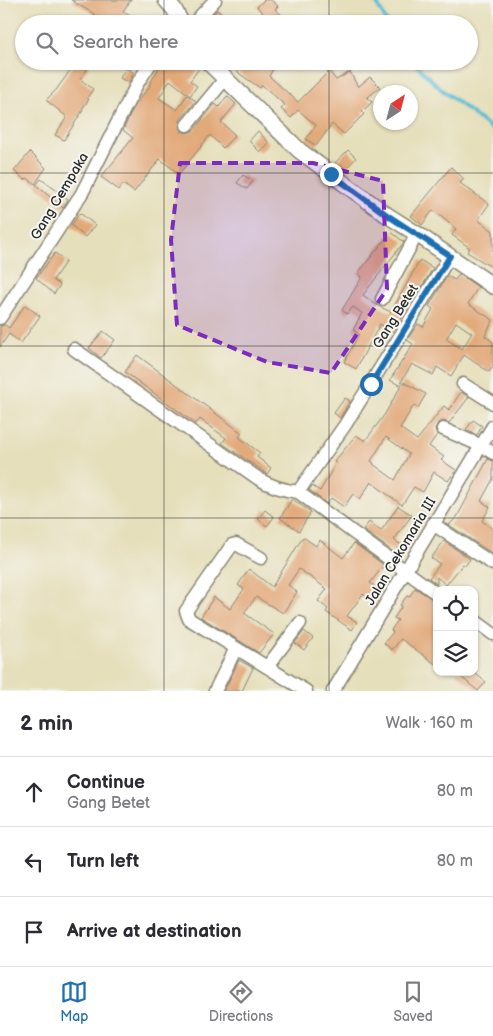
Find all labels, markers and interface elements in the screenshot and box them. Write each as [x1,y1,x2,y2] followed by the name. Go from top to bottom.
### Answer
[15,15,478,70] search box
[33,29,61,57] icon: search
[73,31,178,54] text: Search here
[373,85,418,130] north arrow
[27,150,92,243] street label: Gang Cempaka
[320,163,343,186] route end
[369,280,422,352] street label: Gang Betet
[360,373,383,396] route start
[361,494,439,608] street label: Jalan Cekomaria III
[433,586,478,676] map controls
[433,586,478,631] button: locate
[433,631,478,676] button: layers
[20,711,73,736] text: 2 min
[385,714,473,733] text: Walk · 160 m
[67,771,145,794] text: Continue
[20,778,48,806] icon: ahead
[437,782,473,801] text: 80 m
[67,794,150,813] text: Gang Betet
[20,848,48,876] icon: left
[67,850,139,873] text: Turn left
[437,852,473,871] text: 80 m
[20,918,48,946] icon: arrive
[67,920,242,943] text: Arrive at destination
[60,978,88,1025] tab: Map
[209,978,273,1025] tab: Directions
[393,978,433,1025] tab: Saved

